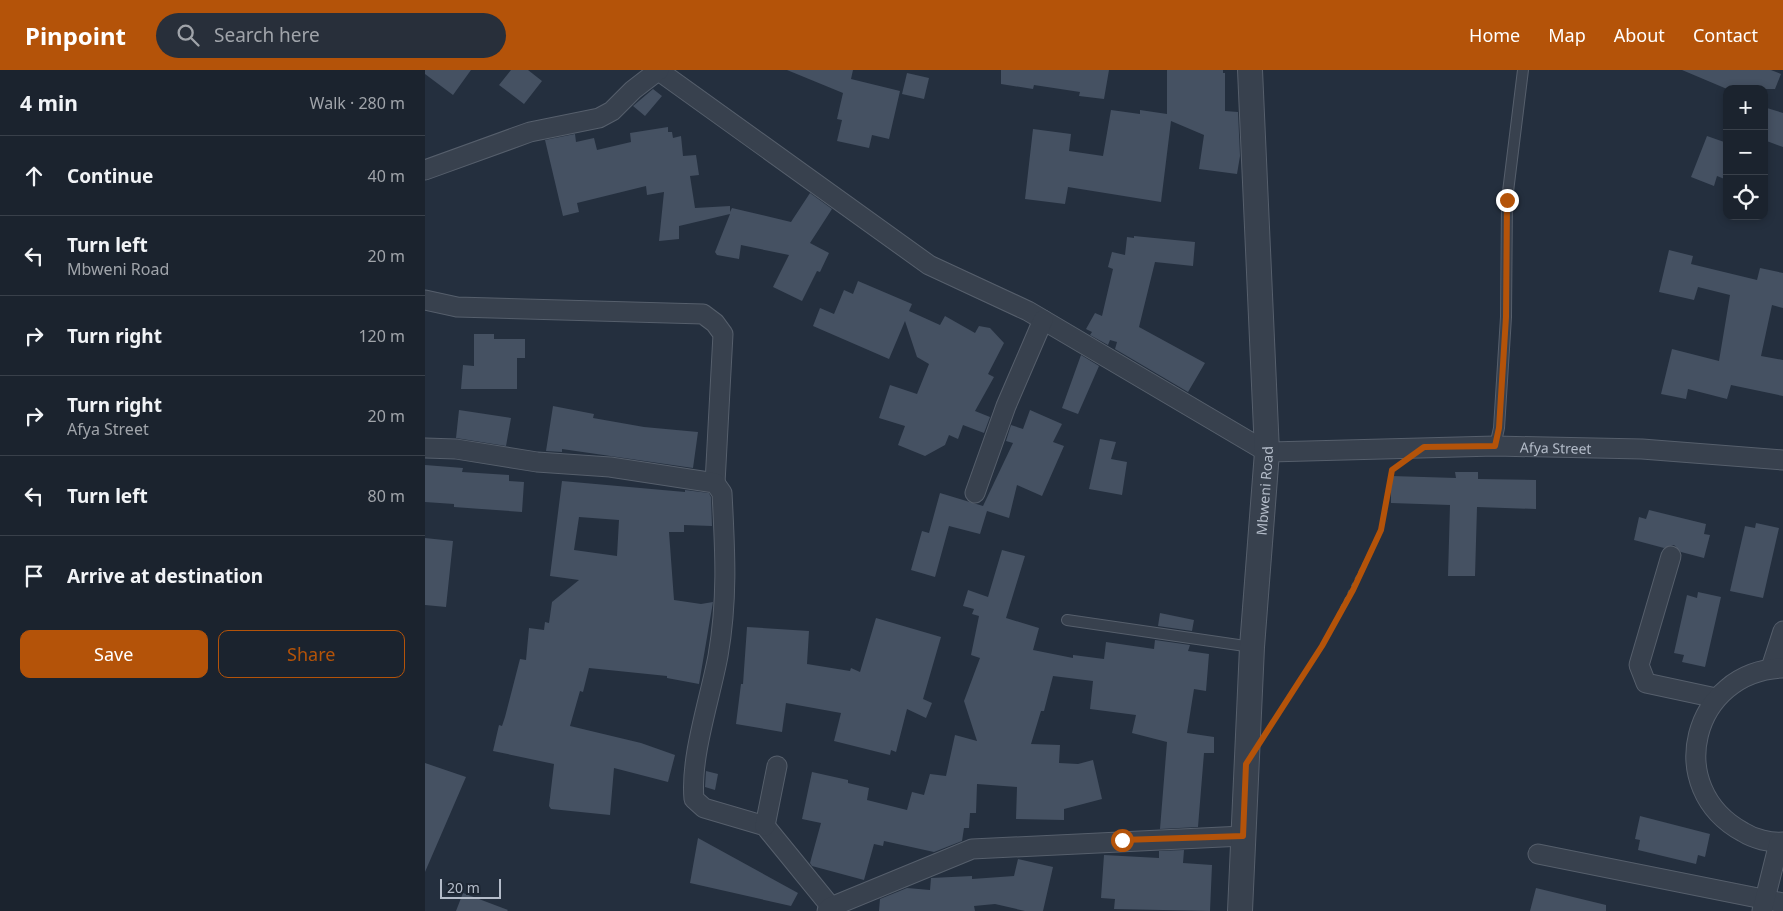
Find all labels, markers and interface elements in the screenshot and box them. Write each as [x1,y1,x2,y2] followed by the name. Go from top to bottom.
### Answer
[156,13,506,58] search box
[25,19,126,52] text: Pinpoint
[174,21,202,49] icon: search
[214,22,320,48] text: Search here
[1469,23,1520,47] text: Home
[1548,23,1586,47] text: Map
[1614,23,1665,47] text: About
[1693,23,1758,47] text: Contact
[1723,85,1768,220] map controls
[1723,85,1768,130] button: +
[20,89,78,117] text: 4 min
[310,92,405,114] text: Walk · 280 m
[1723,130,1768,175] button: −
[20,162,48,190] icon: ahead
[67,163,153,189] text: Continue
[368,165,405,187] text: 40 m
[1723,175,1768,220] button: locate
[1496,189,1519,212] route end
[67,232,148,258] text: Turn left
[20,242,48,270] icon: left
[368,245,405,267] text: 20 m
[67,258,169,280] text: Mbweni Road
[20,322,48,350] icon: right
[67,323,162,349] text: Turn right
[358,325,405,347] text: 120 m
[67,392,162,418] text: Turn right
[20,402,48,430] icon: right
[368,405,405,427] text: 20 m
[67,418,149,440] text: Afya Street
[1520,437,1592,457] street label: Afya Street
[1251,446,1277,536] street label: Mbweni Road
[20,482,48,510] icon: left
[67,483,148,509] text: Turn left
[368,485,405,507] text: 80 m
[20,562,48,590] icon: arrive
[67,563,263,589] text: Arrive at destination
[20,630,208,678] button: Save
[218,630,405,678] button: Share
[1111,829,1134,852] route start
[440,876,501,899] scale bar
[447,878,480,897] text: 20 m

